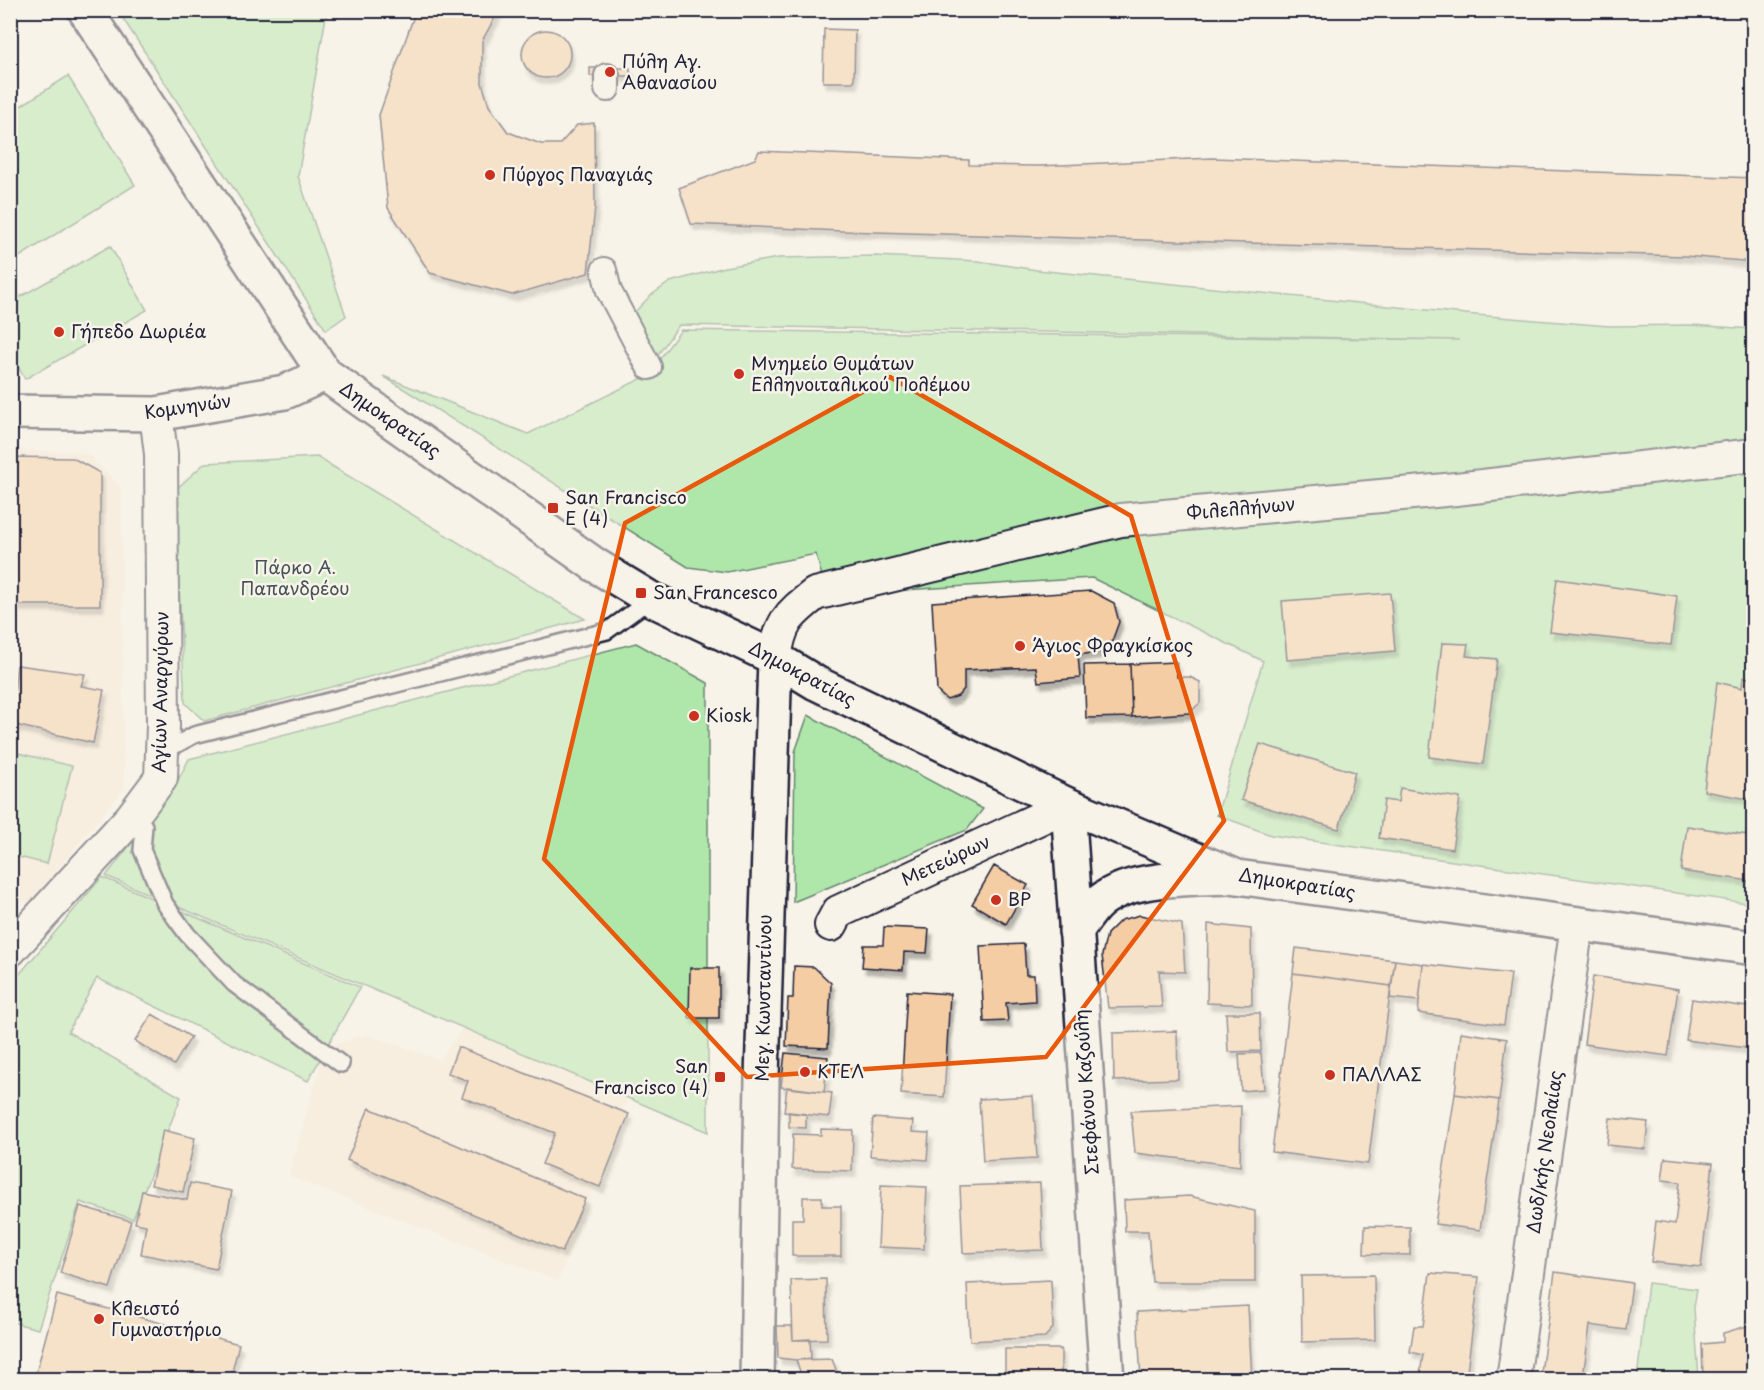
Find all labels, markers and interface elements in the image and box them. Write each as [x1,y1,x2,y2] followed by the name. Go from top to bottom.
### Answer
[622,47,717,95] place label: Πύλη Αγ. Αθανασίου
[603,65,617,79] marker: Πύλη Αγ. Αθανασίου
[502,160,653,187] place label: Πύργος Παναγιάς
[483,168,497,182] marker: Πύργος Παναγιάς
[71,317,207,344] place label: Γήπεδο Δωριέα
[52,325,66,339] marker: Γήπεδο Δωριέα
[751,349,970,397] place label: Μνημείο Θυμάτων Ελληνοιταλικού Πολέμου
[732,367,746,381] marker: Μνημείο Θυμάτων Ελληνοιταλικού Πολέμου
[335,374,447,464] street label: Δημοκρατίας
[143,386,233,425] street label: Κομνηνών
[565,483,687,531] place label: San Francisco E (4)
[1185,489,1297,526] street label: Φιλελλήνων
[546,501,560,515] marker: San Francisco E (4)
[240,553,350,601] park label: Πάρκο Α. Παπανδρέου
[653,578,778,605] place label: San Francesco
[634,586,648,600] marker: San Francesco
[145,611,174,773] street label: Αγίων Αναργύρων
[1032,631,1193,658] place label: Άγιος Φραγκίσκος
[744,633,861,712] street label: Δημοκρατίας
[1013,639,1027,653] marker: Άγιος Φραγκίσκος
[706,701,752,728] place label: Kiosk
[687,709,701,723] marker: Kiosk
[896,827,994,892] street label: Μετεώρων
[1237,860,1358,905] street label: Δημοκρατίας
[1008,885,1031,912] place label: BP
[989,893,1003,907] marker: BP
[748,914,777,1082] street label: Μεγ. Κωνσταντίνου
[1066,1008,1105,1176] street label: Στεφάνου Καζούλη
[594,1052,708,1100] place label: San Francisco (4)
[817,1057,864,1084] place label: ΚΤΕΛ
[1342,1060,1422,1087] place label: ΠΑΛΛΑΣ
[798,1065,812,1079] marker: ΚΤΕΛ
[1323,1068,1337,1082] marker: ΠΑΛΛΑΣ
[1519,1069,1568,1235] street label: Δωδ/κής Νεολαίας
[713,1070,727,1084] marker: San Francisco (4)
[111,1294,222,1342] place label: Κλειστό Γυμναστήριο
[92,1312,106,1326] marker: Κλειστό Γυμναστήριο

